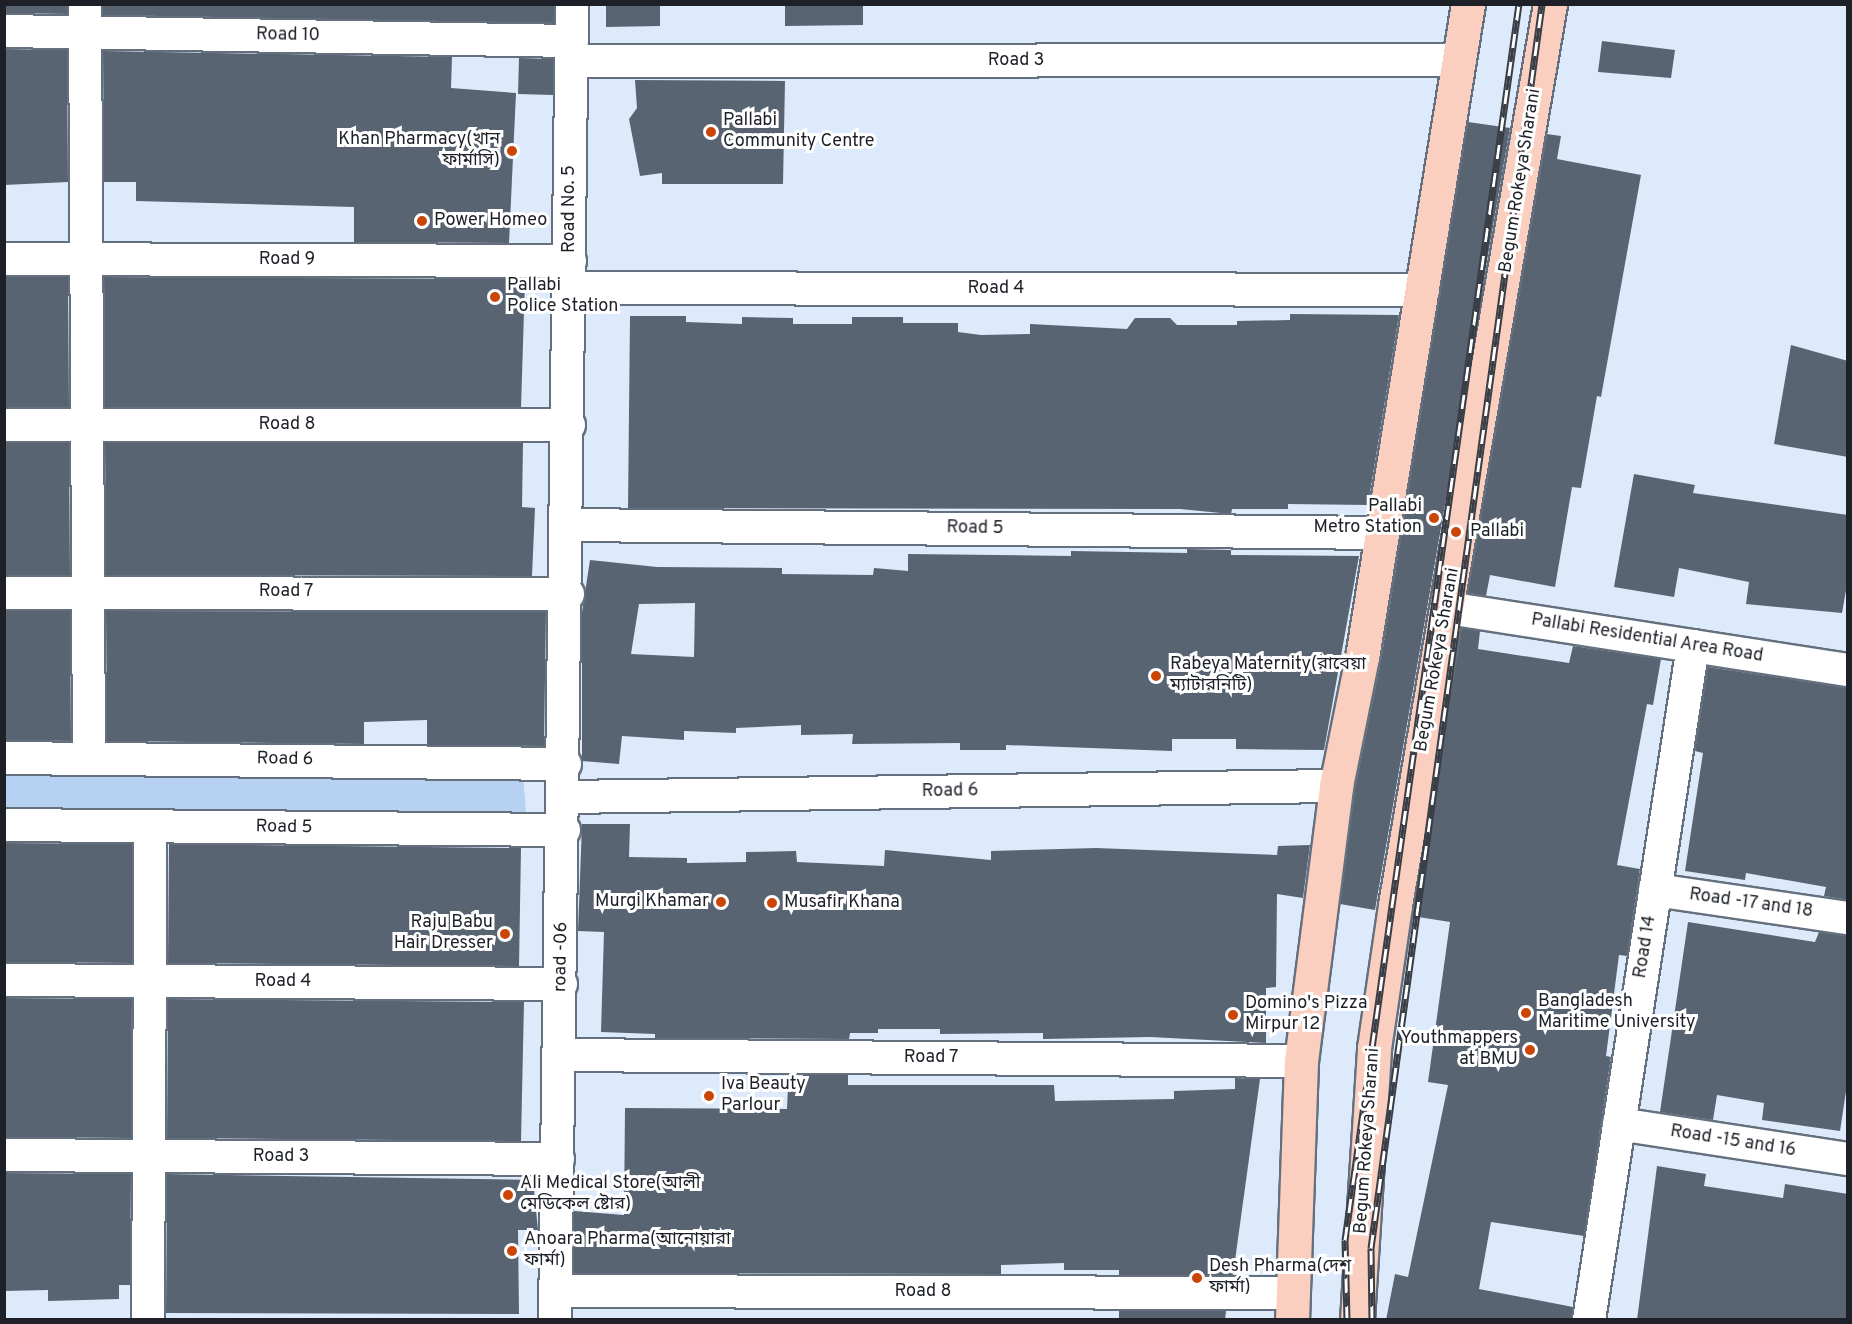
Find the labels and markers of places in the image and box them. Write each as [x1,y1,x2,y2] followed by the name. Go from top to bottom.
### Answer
[723,111,874,154] place label: Pallabi Community Centre
[704,125,718,139] marker: Pallabi Community Centre
[338,130,500,172] place label: Khan Pharmacy(খান ফার্মাসি)
[505,144,519,158] marker: Khan Pharmacy(খান ফার্মাসি)
[434,210,547,232] place label: Power Homeo
[415,214,429,228] marker: Power Homeo
[507,276,618,318] place label: Pallabi Police Station
[488,290,502,304] marker: Pallabi Police Station
[1314,497,1422,540] place label: Pallabi Metro Station
[1427,511,1441,525] marker: Pallabi Metro Station
[1470,521,1524,543] place label: Pallabi
[1447,523,1465,541] marker: Pallabi
[1170,655,1366,698] place label: Rabeya Maternity(রাবেয়া ম্যাটারনিটি)
[1147,667,1165,685] marker: Rabeya Maternity(রাবেয়া ম্যাটারনিটি)
[595,891,709,913] place label: Murgi Khamar
[784,892,900,914] place label: Musafir Khana
[714,895,728,909] marker: Murgi Khamar
[765,896,779,910] marker: Musafir Khana
[394,913,493,956] place label: Raju Babu Hair Dresser
[498,927,512,941] marker: Raju Babu Hair Dresser
[1538,992,1695,1034] place label: Bangladesh Maritime University
[1245,994,1367,1036] place label: Domino's Pizza Mirpur 12
[1519,1006,1533,1020] marker: Bangladesh Maritime University
[1226,1008,1240,1022] marker: Domino's Pizza Mirpur 12
[1400,1029,1518,1072] place label: Youthmappers at BMU
[1523,1043,1537,1057] marker: Youthmappers at BMU
[721,1075,806,1118] place label: Iva Beauty Parlour
[702,1089,716,1103] marker: Iva Beauty Parlour
[520,1174,701,1216] place label: Ali Medical Store(আলী মেডিকেল ষ্টোর)
[501,1188,515,1202] marker: Ali Medical Store(আলী মেডিকেল ষ্টোর)
[524,1230,731,1272] place label: Anoara Pharma(আনোয়ারা ফার্মা)
[505,1244,519,1258] marker: Anoara Pharma(আনোয়ারা ফার্মা)
[1209,1257,1351,1300] place label: Desh Pharma(দেশ ফার্মা)
[1190,1271,1204,1285] marker: Desh Pharma(দেশ ফার্মা)

